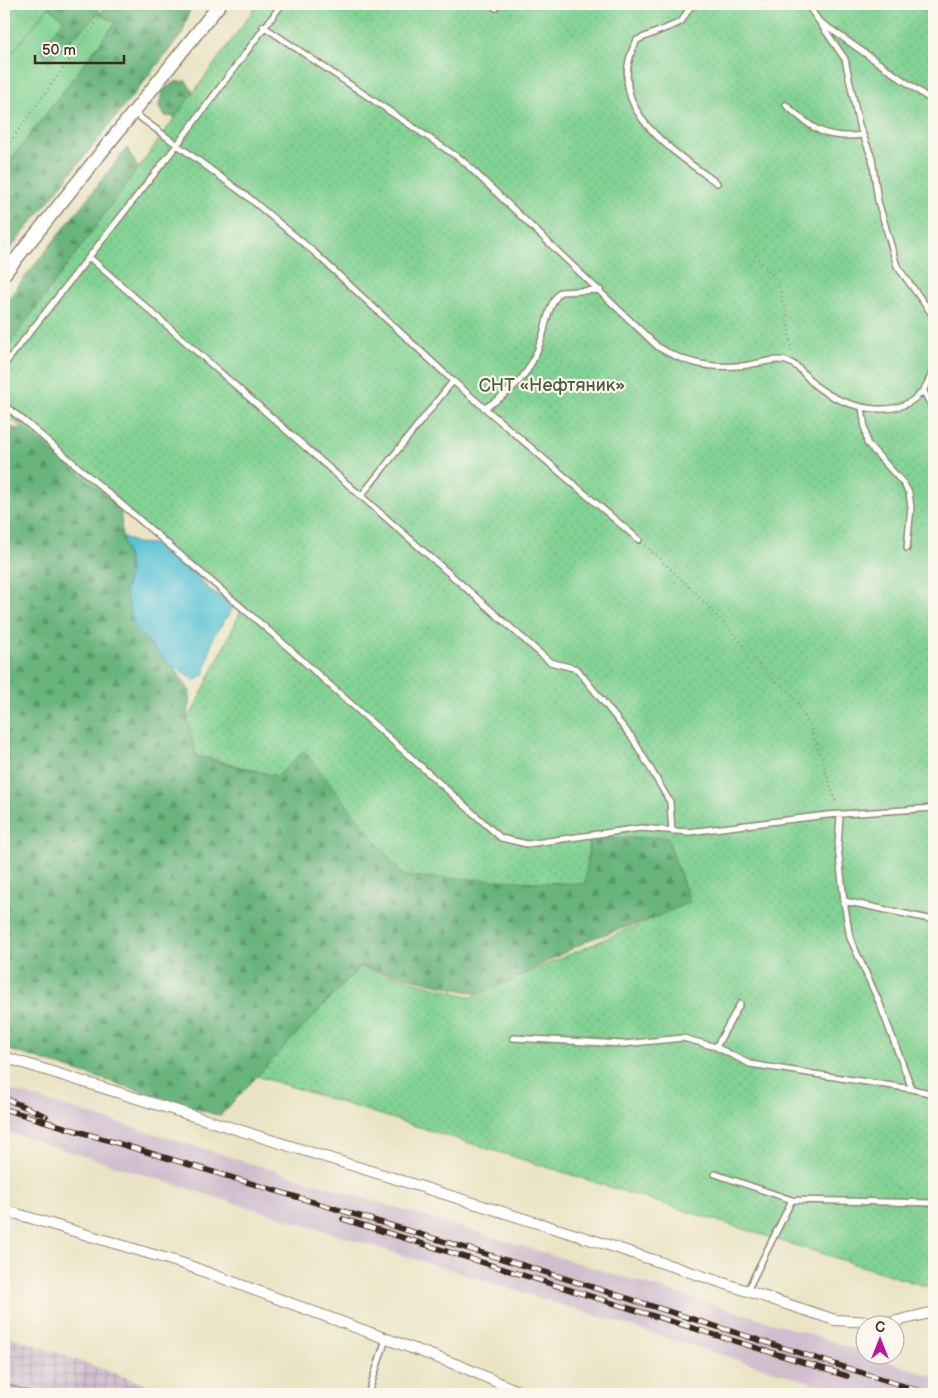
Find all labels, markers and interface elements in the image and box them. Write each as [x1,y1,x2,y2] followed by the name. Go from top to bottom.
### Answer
[35,32,124,64] scale bar
[42,41,76,60] text: 50 m
[479,375,625,396] park label: СНТ «Нефтяник»
[856,1316,906,1366] north arrow
[875,1319,885,1336] text: С

